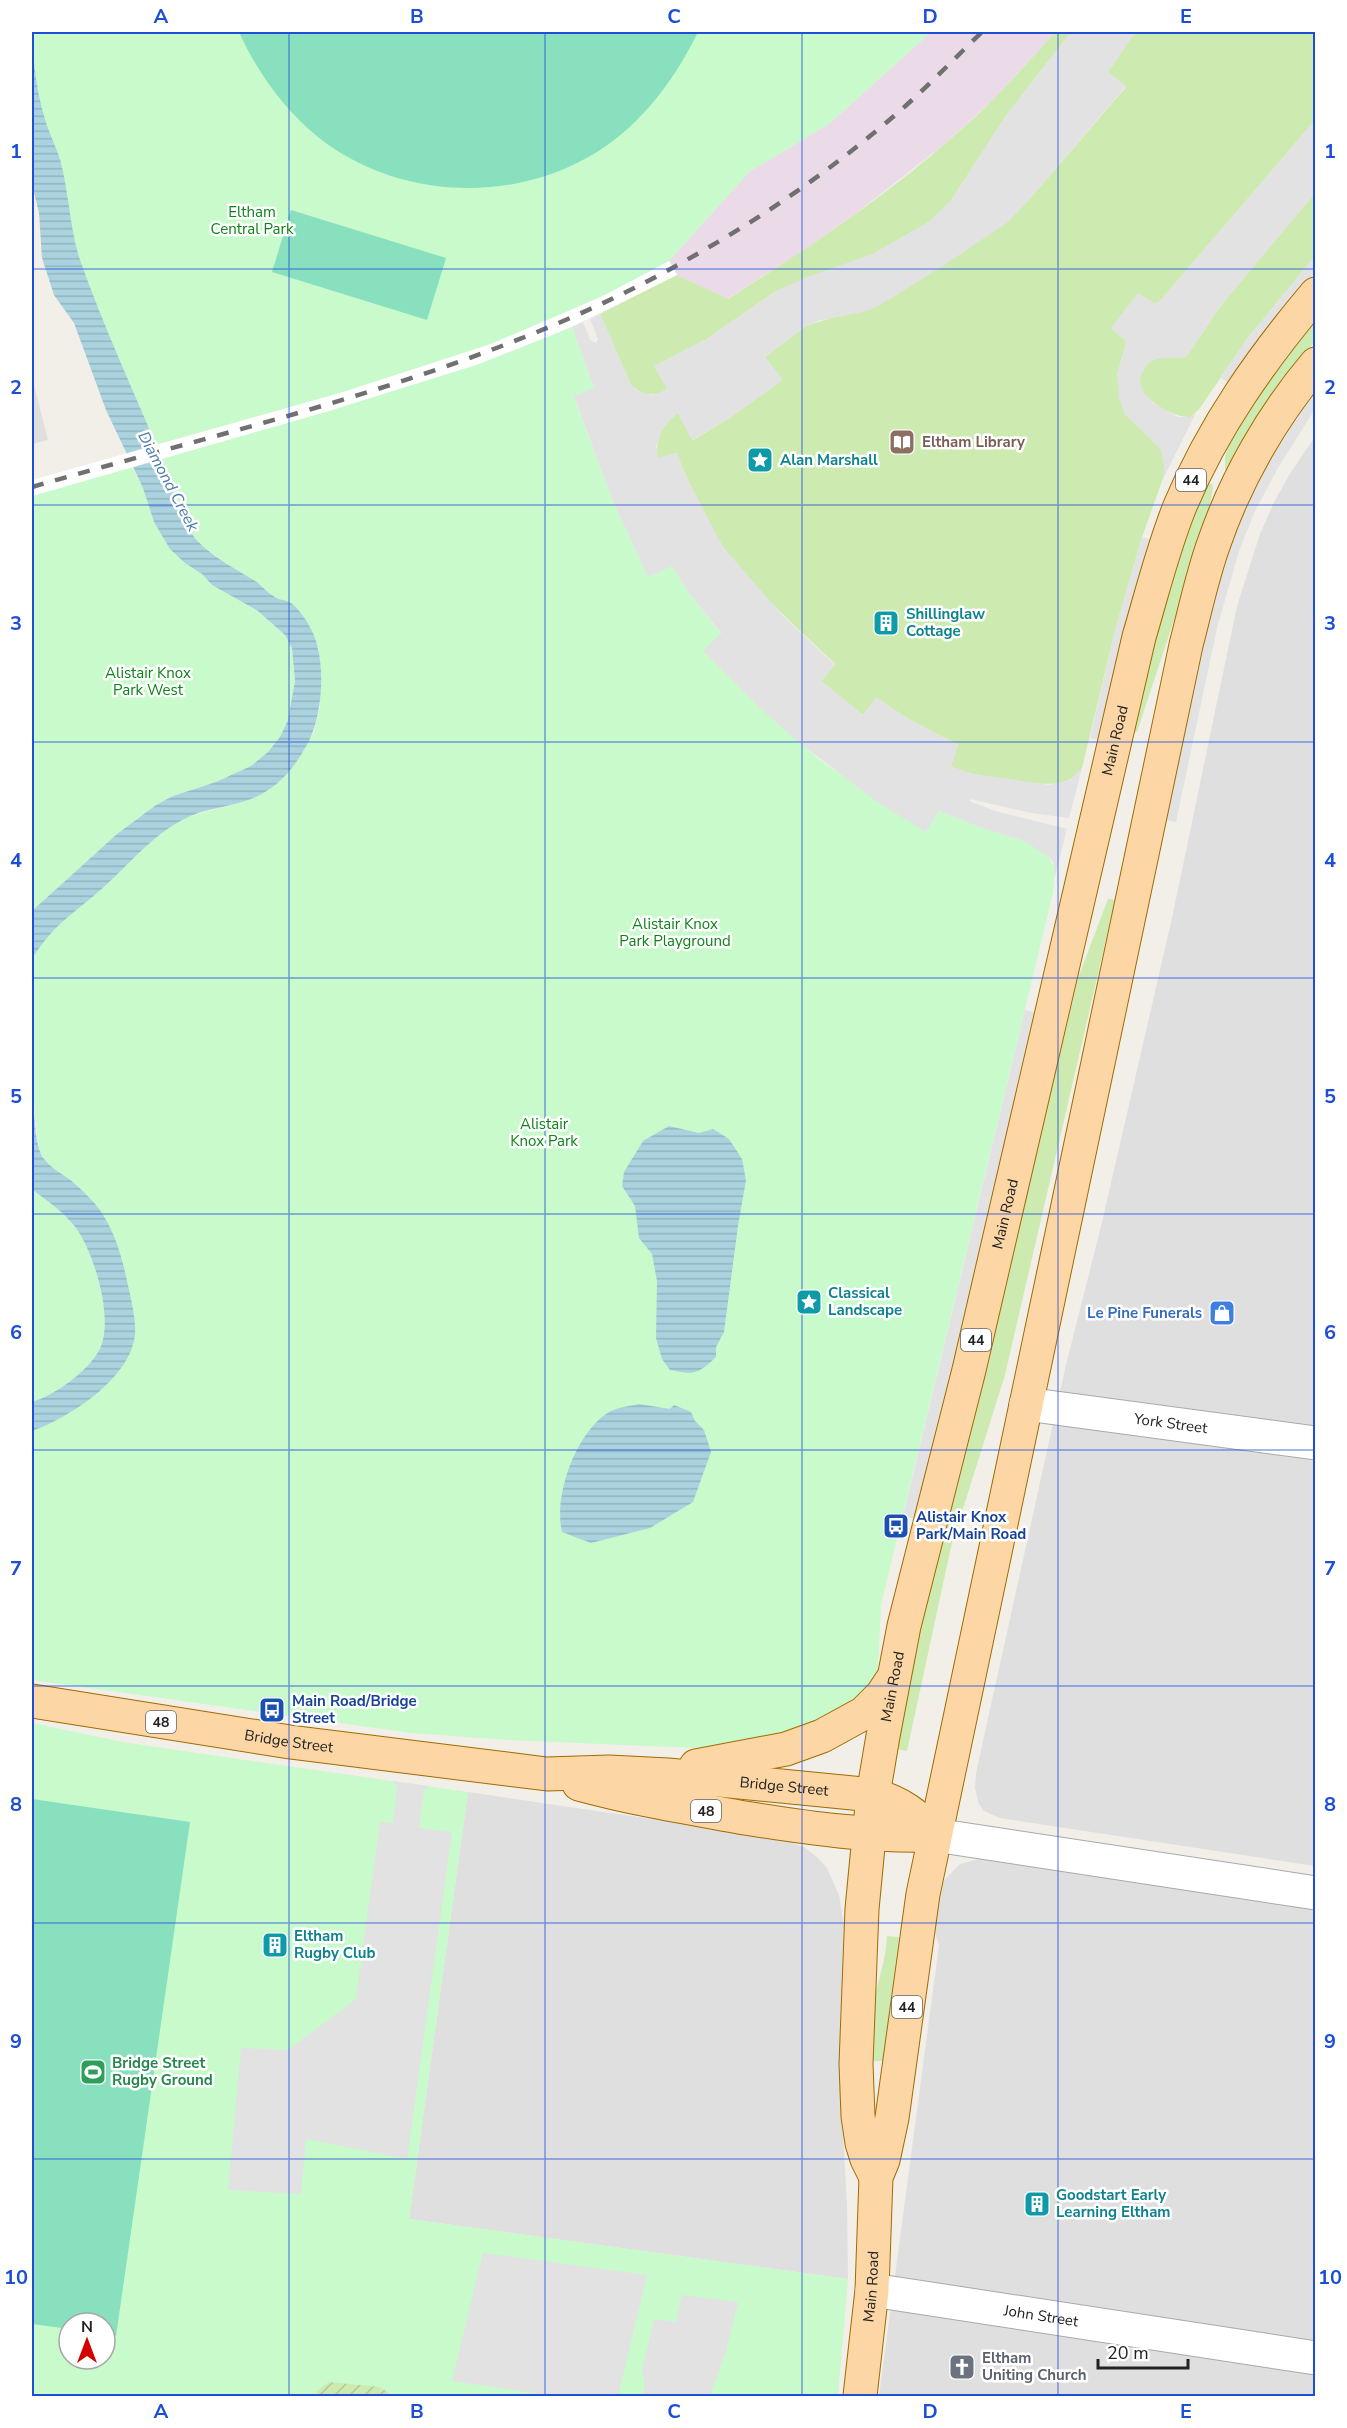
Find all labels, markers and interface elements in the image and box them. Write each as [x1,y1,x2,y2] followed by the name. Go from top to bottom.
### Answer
[154,3,169,30] text: A
[410,3,424,30] text: B
[667,3,681,30] text: C
[922,3,938,30] text: D
[1180,3,1192,30] text: E
[10,138,22,165] text: 1
[1324,138,1336,165] text: 1
[211,202,294,239] park label: Eltham Central Park
[10,374,22,401] text: 2
[1324,374,1336,401] text: 2
[132,427,204,536] water label: Diamond Creek
[887,427,917,457] library icon: Eltham Library
[922,432,1025,452] place label: Eltham Library
[745,445,775,475] place icon: Alan Marshall
[780,450,878,470] place label: Alan Marshall
[1176,469,1206,491] road number: 44
[906,604,985,641] place label: Shillinglaw Cottage
[871,608,901,638] building icon: Shillinglaw Cottage
[10,610,22,637] text: 3
[1324,610,1336,637] text: 3
[105,663,191,700] park label: Alistair Knox Park West
[1097,703,1133,778] street label: Main Road
[10,847,22,874] text: 4
[1324,847,1336,874] text: 4
[619,914,731,951] park label: Alistair Knox Park Playground
[10,1083,22,1110] text: 5
[1324,1083,1336,1110] text: 5
[510,1114,578,1151] park label: Alistair Knox Park
[987,1177,1023,1251] street label: Main Road
[828,1283,902,1320] place label: Classical Landscape
[794,1287,824,1317] place icon: Classical Landscape
[1207,1298,1237,1328] shop icon: Le Pine Funerals
[1087,1303,1202,1323] place label: Le Pine Funerals
[10,1319,22,1346] text: 6
[1324,1319,1336,1346] text: 6
[961,1329,991,1351] road number: 44
[1132,1408,1209,1438] street label: York Street
[916,1507,1026,1544] place label: Alistair Knox Park/Main Road
[881,1511,911,1541] bus stop icon: Alistair Knox Park/Main Road
[10,1555,22,1582] text: 7
[1324,1555,1336,1582] text: 7
[876,1650,909,1724] street label: Main Road
[292,1691,417,1728] place label: Main Road/Bridge Street
[257,1695,287,1725] bus stop icon: Main Road/Bridge Street
[146,1711,176,1733] road number: 48
[243,1725,335,1757] street label: Bridge Street
[739,1772,830,1801] street label: Bridge Street
[10,1791,22,1818] text: 8
[1324,1791,1336,1818] text: 8
[691,1800,721,1822] road number: 48
[294,1926,375,1963] place label: Eltham Rugby Club
[260,1930,290,1960] building icon: Eltham Rugby Club
[892,1996,922,2018] road number: 44
[10,2028,22,2055] text: 9
[1324,2028,1336,2055] text: 9
[112,2053,213,2090] place label: Bridge Street Rugby Ground
[78,2057,108,2087] sports icon: Bridge Street Rugby Ground
[1056,2185,1171,2222] place label: Goodstart Early Learning Eltham
[1022,2189,1052,2219] building icon: Goodstart Early Learning Eltham
[858,2251,883,2323] street label: Main Road
[4,2264,28,2291] text: 10
[1318,2264,1342,2291] text: 10
[1001,2300,1080,2332] street label: John Street
[57,2311,117,2371] north arrow
[81,2316,93,2338] text: N
[1098,2332,1188,2370] scale bar
[1107,2341,1149,2365] text: 20 m
[982,2348,1086,2385] place label: Eltham Uniting Church
[947,2352,977,2382] church icon: Eltham Uniting Church
[154,2398,169,2425] text: A
[410,2398,424,2425] text: B
[667,2398,681,2425] text: C
[922,2398,938,2425] text: D
[1180,2398,1192,2425] text: E

